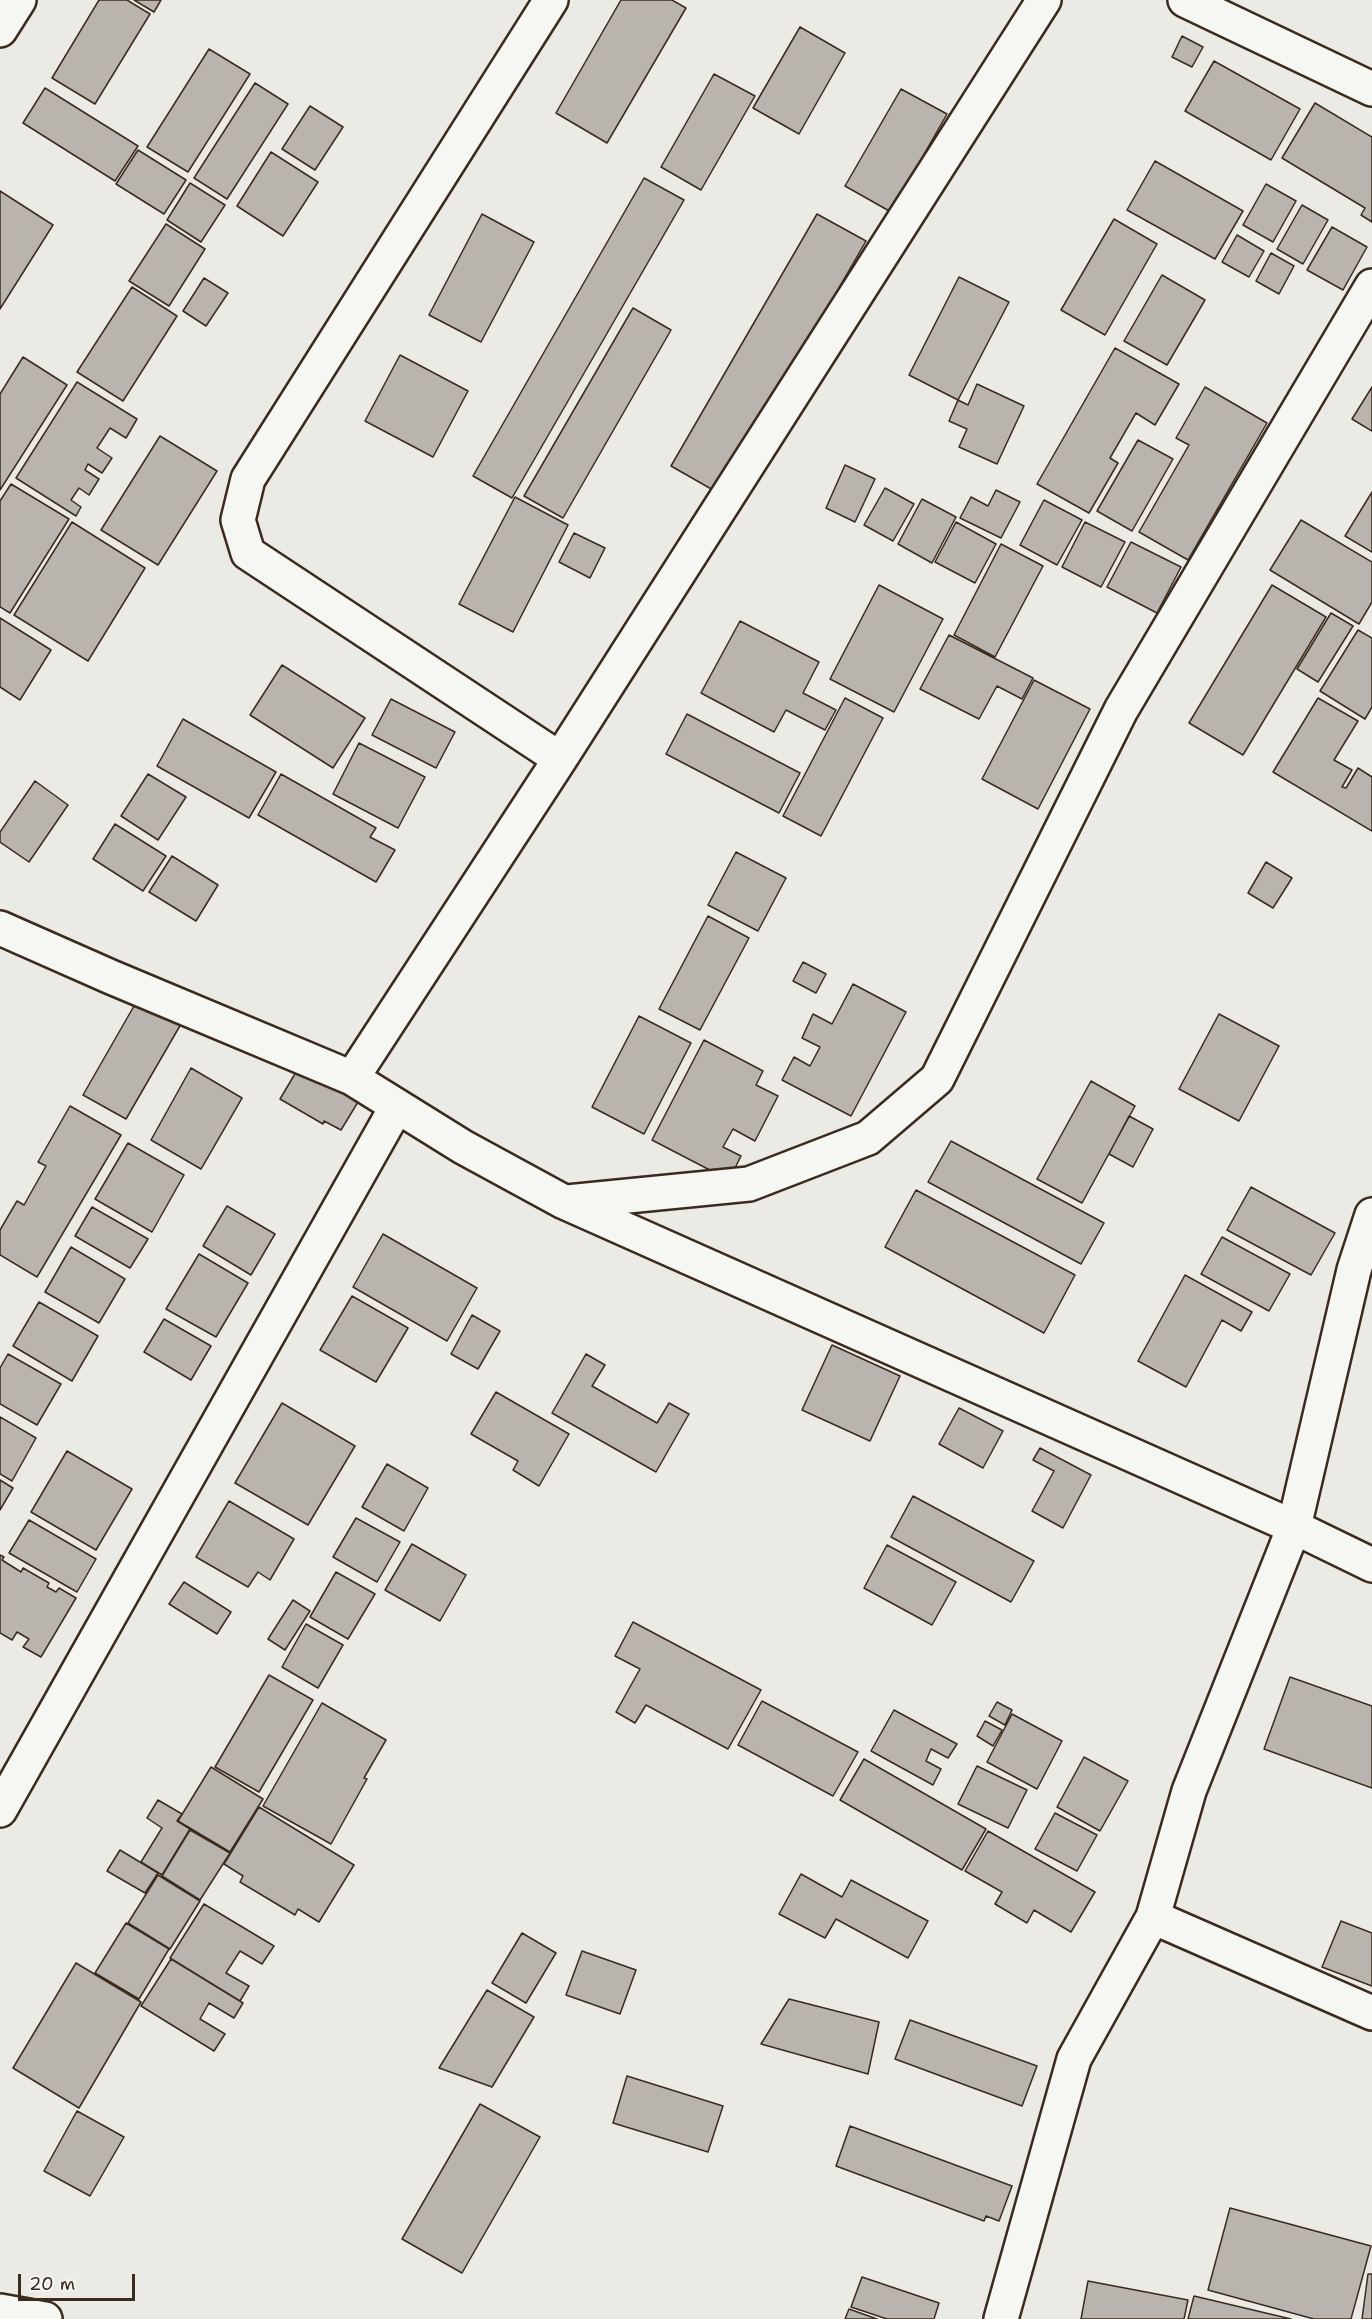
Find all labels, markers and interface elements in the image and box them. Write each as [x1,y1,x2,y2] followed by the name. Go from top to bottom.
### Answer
[21,2262,138,2300] scale bar
[29,2272,75,2296] text: 20 m

